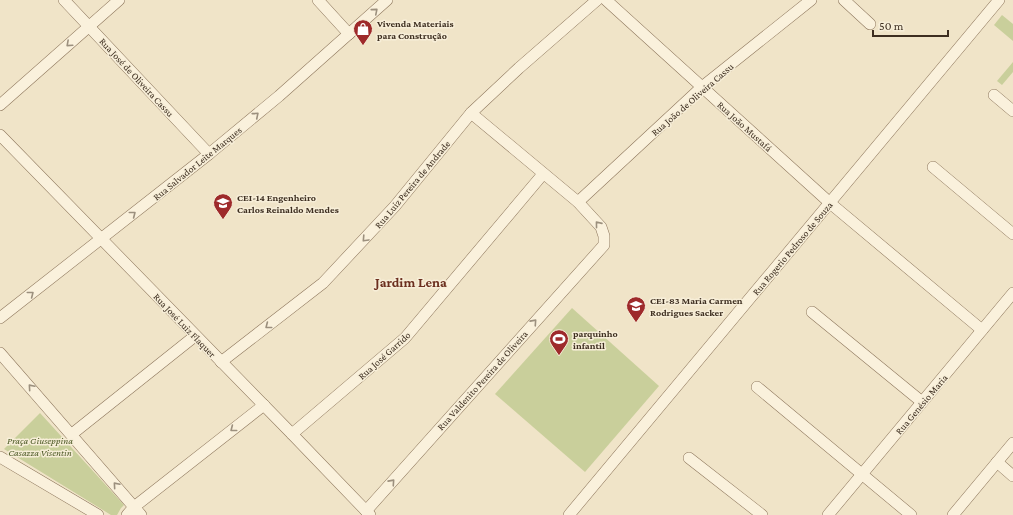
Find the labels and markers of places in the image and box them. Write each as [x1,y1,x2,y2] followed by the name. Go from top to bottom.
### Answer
[352,18,374,46] shop icon: Vivenda Materiais para Construção
[376,18,454,41] place label: Vivenda Materiais para Construção
[212,192,234,220] school or university icon: CEI-14 Engenheiro Carlos Reinaldo Mendes
[237,192,339,215] place label: CEI-14 Engenheiro Carlos Reinaldo Mendes
[625,295,647,323] school or university icon: CEI-83 Maria Carmen Rodrigues Sacker
[650,295,743,318] place label: CEI-83 Maria Carmen Rodrigues Sacker
[548,328,570,356] sports icon: parquinho infantil
[573,328,618,351] place label: parquinho infantil

